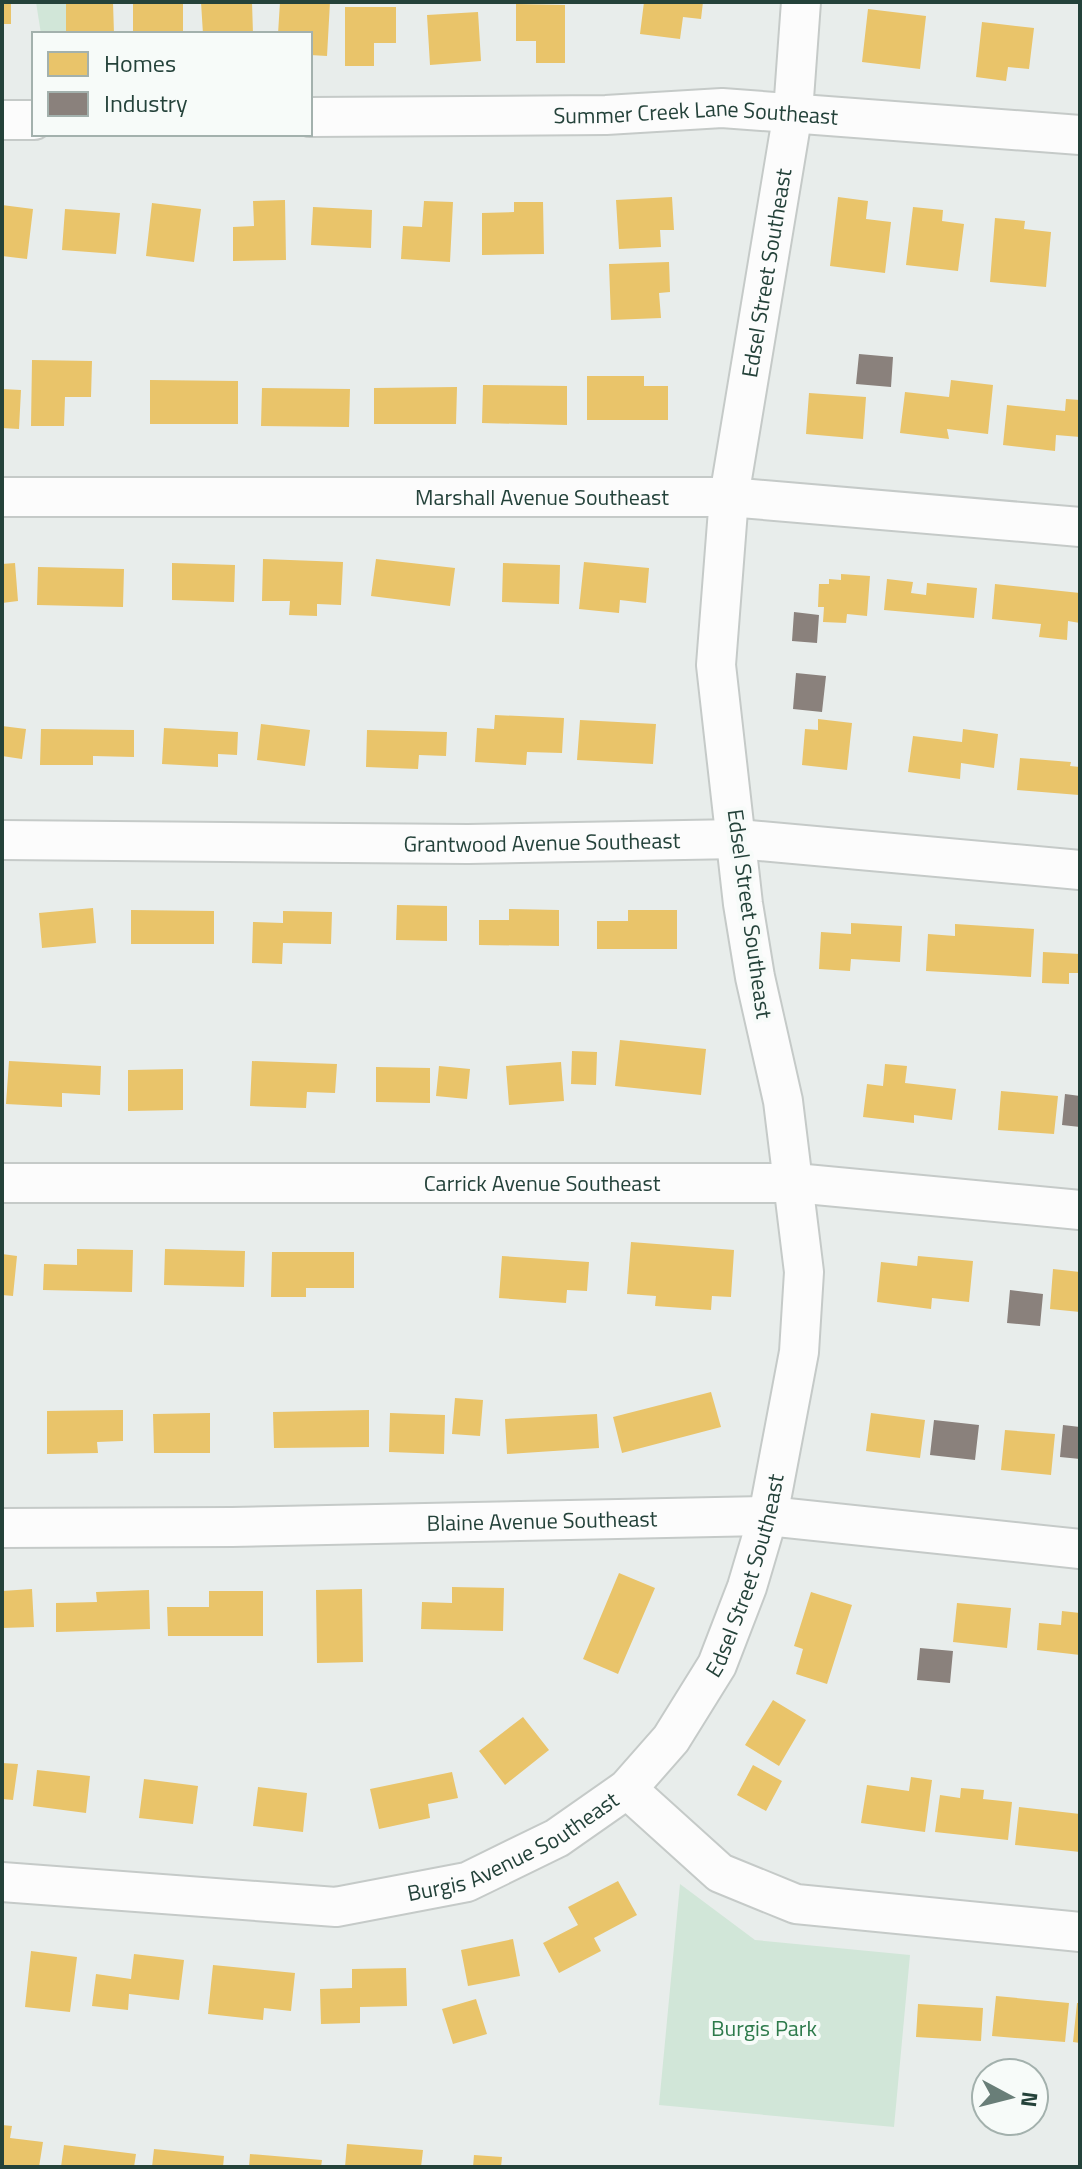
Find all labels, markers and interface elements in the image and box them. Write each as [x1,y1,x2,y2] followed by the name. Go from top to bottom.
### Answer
[32,32,312,136] legend
[104,45,176,81] text: Homes
[104,85,188,121] text: Industry
[553,91,840,134] street label: Summer Creek Lane Southeast
[732,165,800,380] street label: Edsel Street Southeast
[415,480,669,514] street label: Marshall Avenue Southeast
[718,807,782,1021] street label: Edsel Street Southeast
[403,823,681,861] street label: Grantwood Avenue Southeast
[424,1166,661,1200] street label: Carrick Avenue Southeast
[697,1471,793,1684] street label: Edsel Street Southeast
[426,1501,658,1540] street label: Blaine Avenue Southeast
[404,1783,626,1910] street label: Burgis Avenue Southeast
[711,2011,817,2045] park label: Burgis Park
[970,2057,1050,2137] north arrow
[1012,2090,1048,2109] text: N

